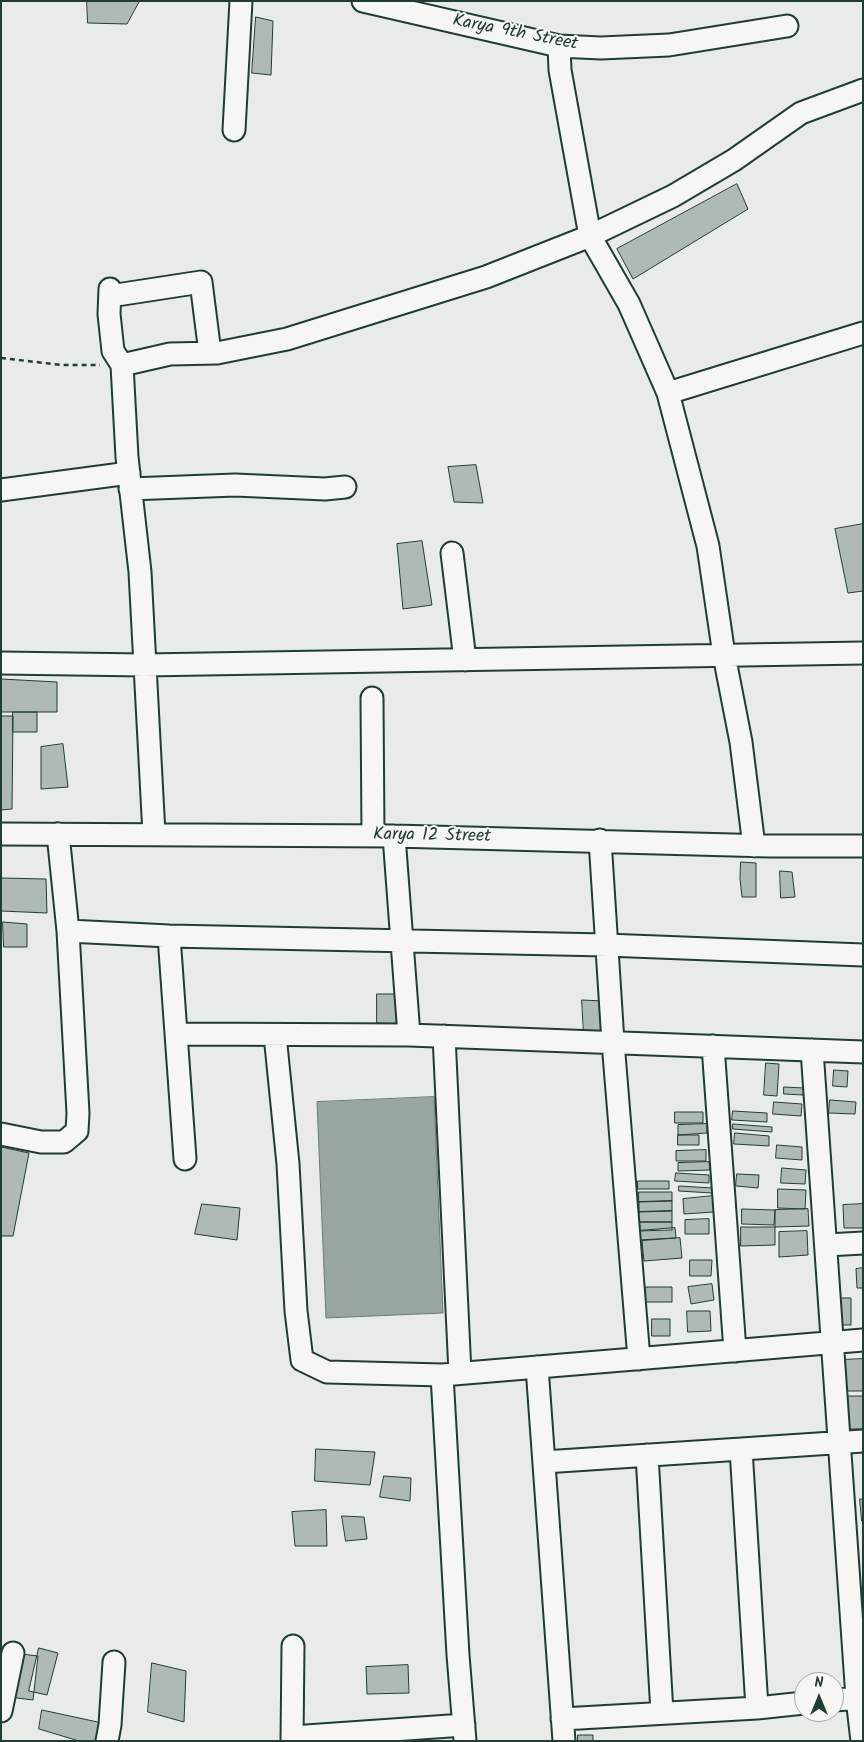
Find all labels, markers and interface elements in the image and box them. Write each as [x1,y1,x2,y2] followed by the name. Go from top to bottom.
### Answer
[450,11,580,57] street label: Karya 9th Street
[373,825,491,849] street label: Karya 12 Street
[794,1672,844,1722] north arrow
[815,1672,823,1694] text: N

